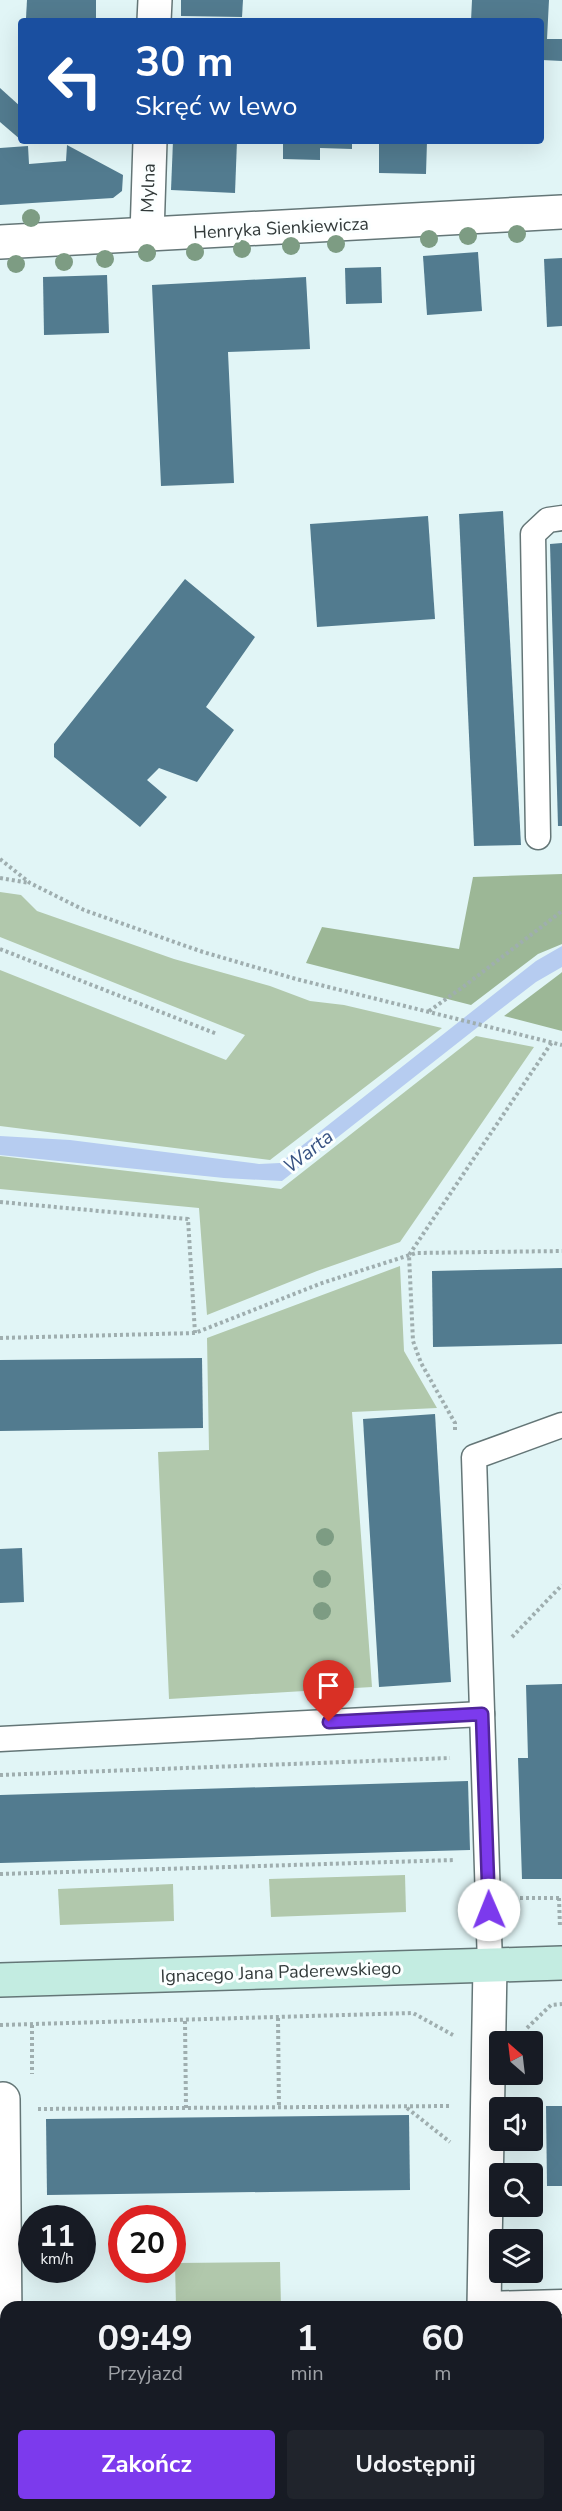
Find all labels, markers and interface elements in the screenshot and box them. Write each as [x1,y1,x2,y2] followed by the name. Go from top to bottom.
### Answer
[135,34,234,91] text: 30 m
[36,42,114,120] icon: left
[135,88,298,125] text: Skręć w lewo
[135,163,161,213] street label: Mylna
[193,211,369,245] street label: Henryka Sienkiewicza
[278,1123,339,1180] water label: Warta
[303,1660,354,1722] pin
[312,1669,345,1702] icon: arrive
[457,1878,521,1942] position arrow
[160,1956,402,1988] street label: Ignacego Jana Paderewskiego
[489,2031,543,2085] north arrow
[489,2031,543,2283] map controls
[489,2097,543,2151] button: sound
[489,2163,543,2217] button: search
[108,2205,186,2283] speed limit sign: 20
[39,2216,75,2257] text: 11
[489,2229,543,2283] button: layers
[40,2249,74,2269] text: km/h
[98,2314,193,2363] text: 09:49
[296,2314,318,2363] text: 1
[421,2314,464,2363] text: 60
[108,2360,183,2387] text: Przyjazd
[290,2360,324,2387] text: min
[434,2360,451,2387] text: m
[18,2430,275,2499] button: Zakończ
[287,2430,544,2499] button: Udostępnij

